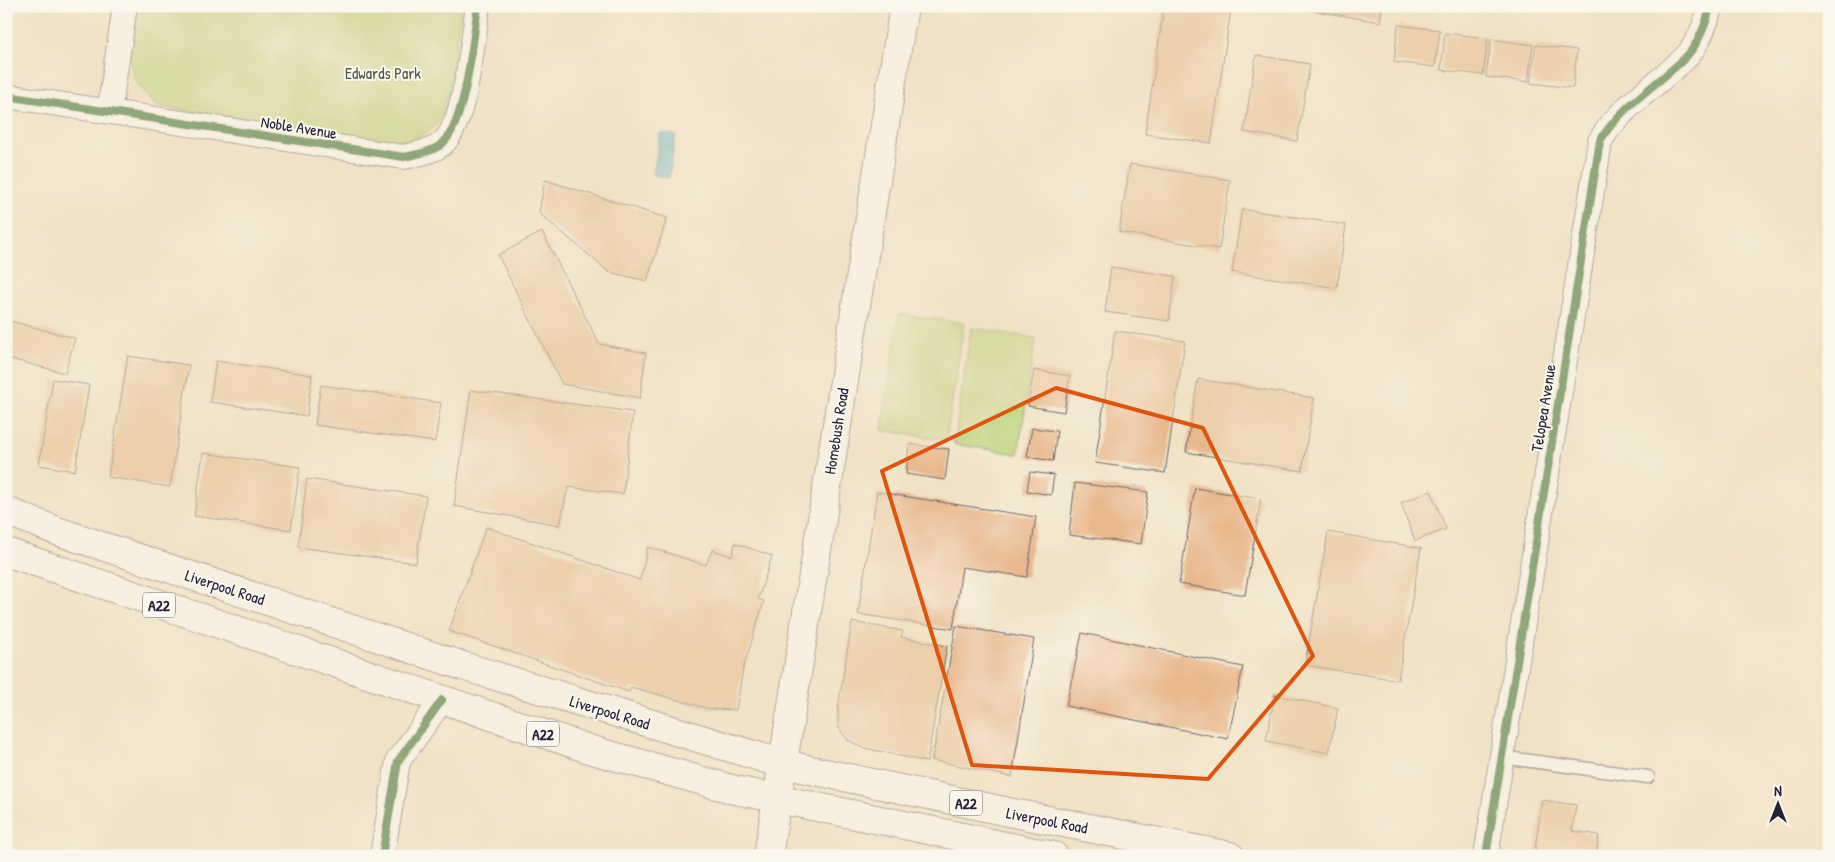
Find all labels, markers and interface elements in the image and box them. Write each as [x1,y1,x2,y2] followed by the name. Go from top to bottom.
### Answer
[345,62,421,84] park label: Edwards Park
[260,110,339,144] street label: Noble Avenue
[1525,362,1561,453] street label: Telopea Avenue
[818,386,854,476] street label: Homebush Road
[182,564,268,610] street label: Liverpool Road
[143,592,175,618] road number: A22
[567,689,653,735] street label: Liverpool Road
[527,722,559,746] road number: A22
[1752,780,1802,830] north arrow
[1774,781,1782,800] text: N
[950,790,982,816] road number: A22
[1004,801,1090,839] street label: Liverpool Road

